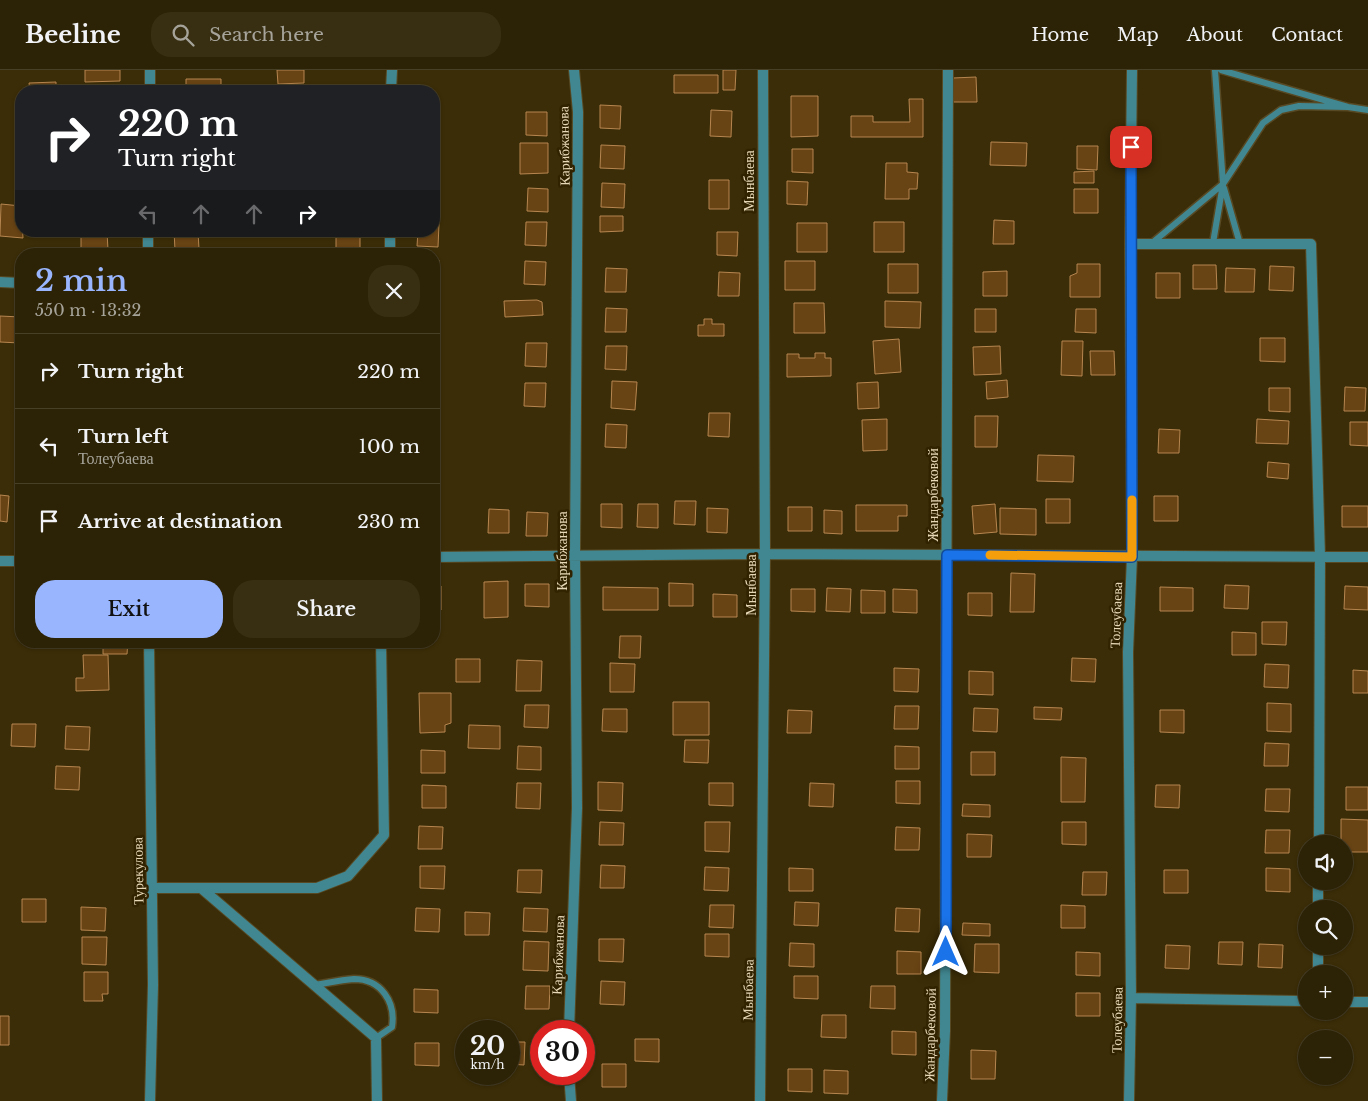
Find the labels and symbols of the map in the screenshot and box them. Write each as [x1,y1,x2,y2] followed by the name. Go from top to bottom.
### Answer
[554,105,574,186] street label: Карибжанова
[1110,126,1152,168] pin
[740,149,758,212] street label: Мынбаева
[924,448,942,542] street label: Жандарбековой
[553,510,571,591] street label: Карибжанова
[742,553,760,616] street label: Мынбаева
[1106,581,1126,648] street label: Толеубаева
[128,836,148,905] street label: Турекулова
[548,914,568,995] street label: Карибжанова
[919,925,971,977] position arrow
[738,958,758,1021] street label: Мынбаева
[1107,986,1127,1053] street label: Толеубаева
[920,988,940,1082] street label: Жандарбековой
[530,1020,595,1085] speed limit sign: 30

